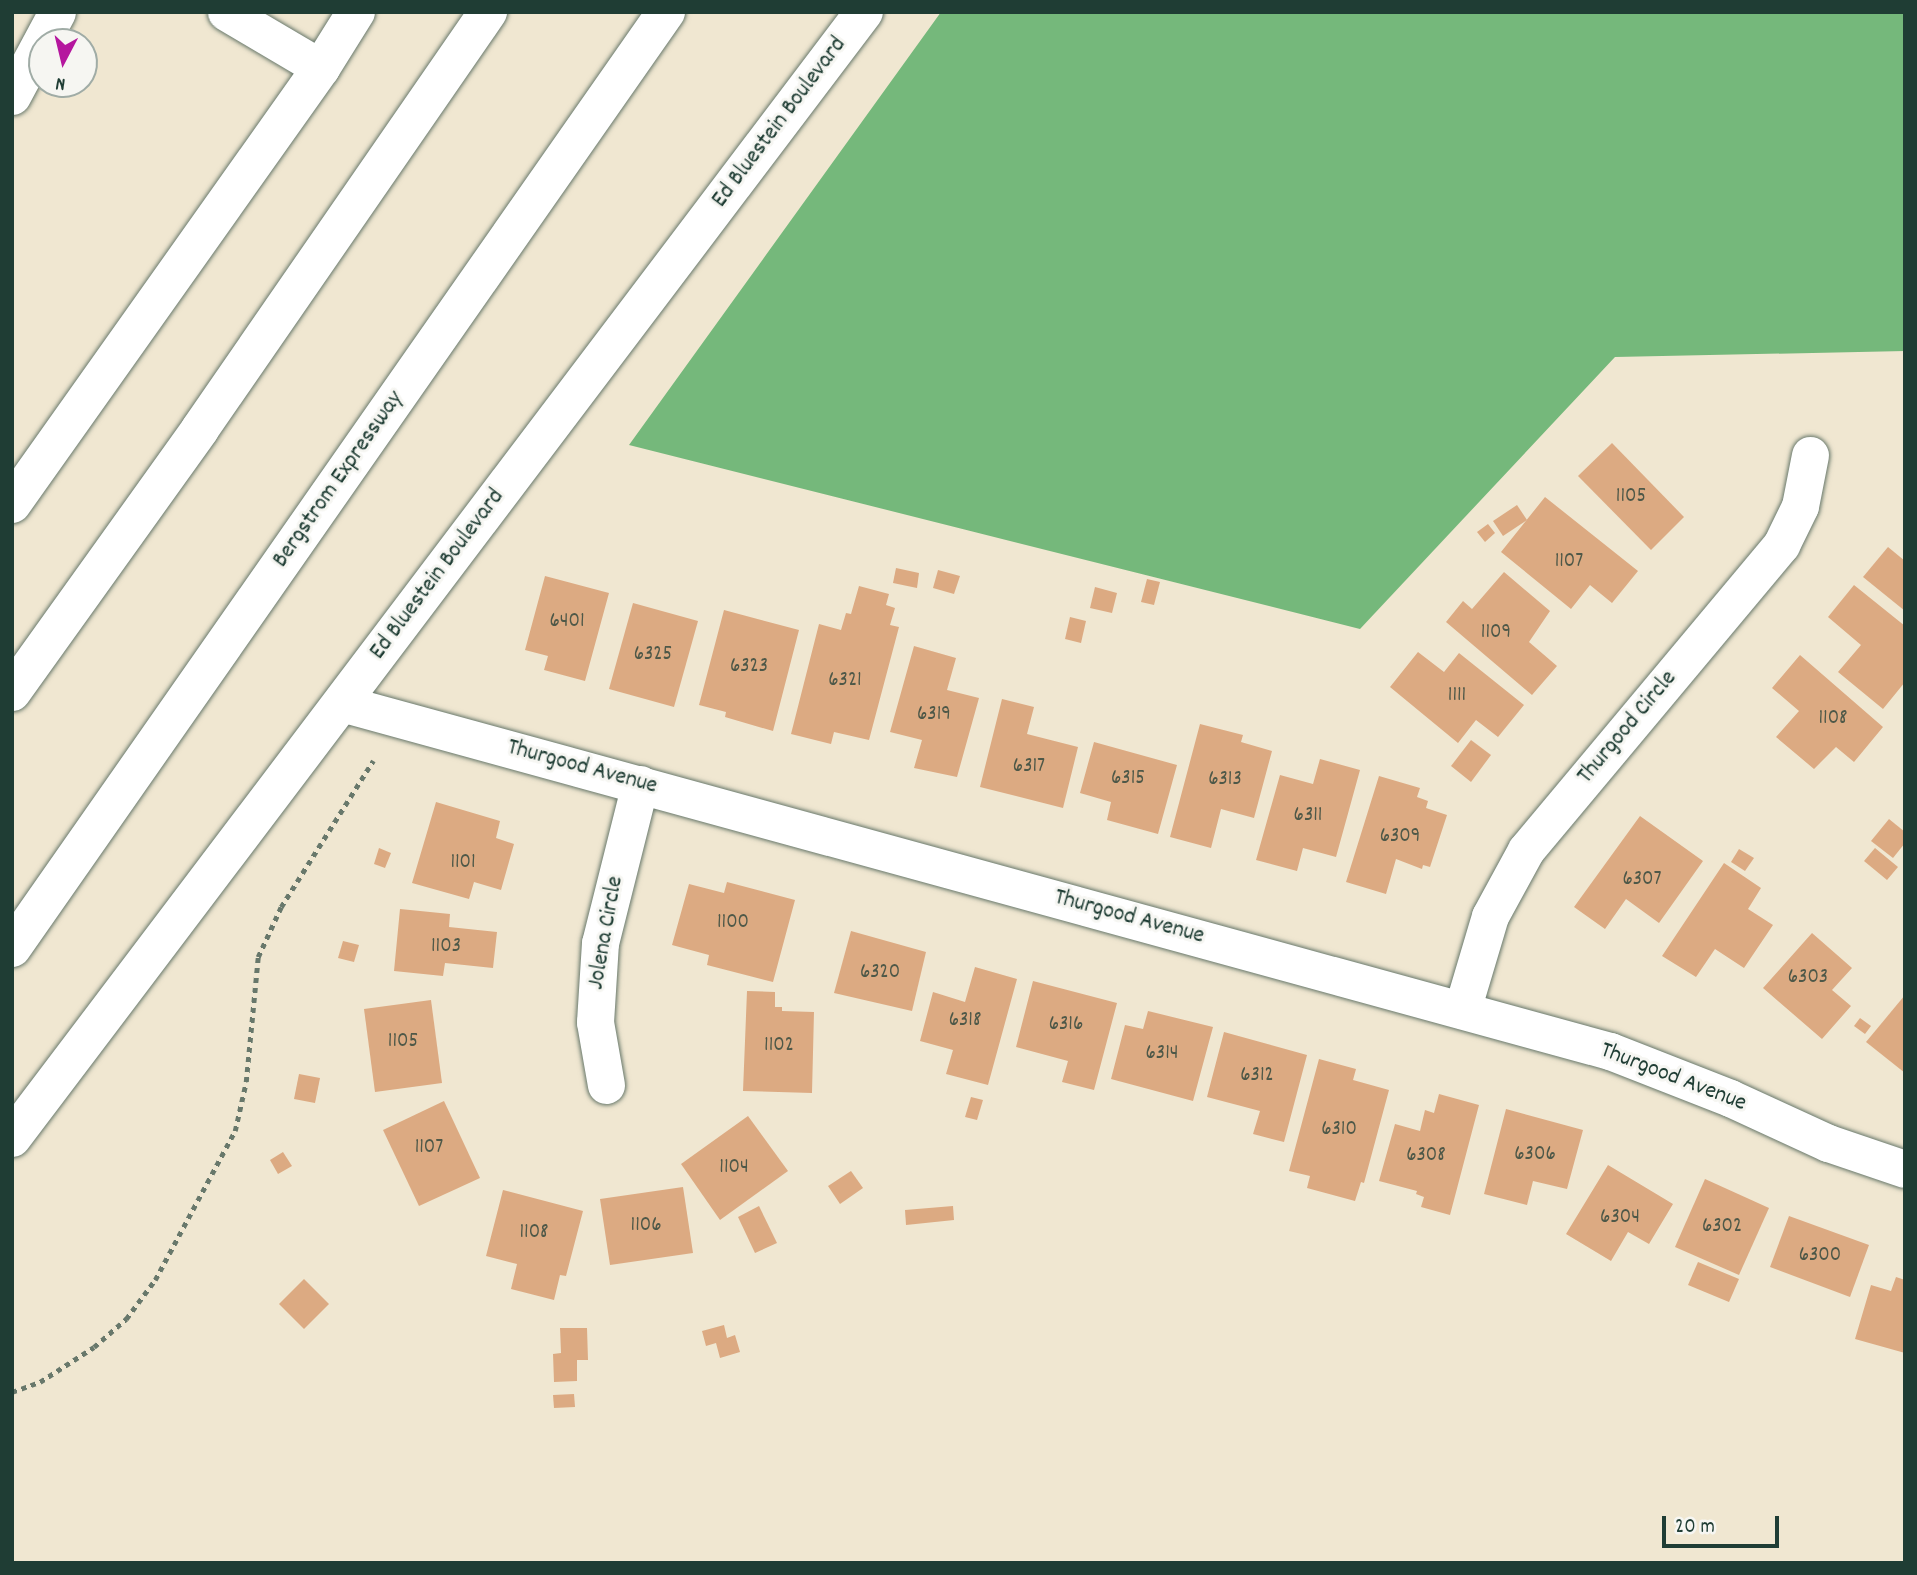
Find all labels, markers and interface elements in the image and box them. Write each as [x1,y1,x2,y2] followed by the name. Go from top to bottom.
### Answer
[28,28,98,98] north arrow
[706,32,854,214] street label: Ed Bluestein Boulevard
[54,68,67,96] text: N
[267,386,411,574] street label: Bergstrom Expressway
[364,484,512,666] street label: Ed Bluestein Boulevard
[1616,484,1646,510] house number: 1105
[1555,549,1583,575] house number: 1107
[549,609,585,635] house number: 6401
[1481,620,1511,646] house number: 1109
[634,642,672,668] house number: 6325
[730,654,768,680] house number: 6323
[1572,665,1684,791] street label: Thurgood Circle
[828,668,862,694] house number: 6321
[1448,683,1466,709] house number: 1111
[917,702,951,728] house number: 6319
[1818,706,1848,732] house number: 1108
[504,734,660,802] street label: Thurgood Avenue
[1013,754,1045,780] house number: 6317
[1111,766,1145,792] house number: 6315
[1208,767,1242,793] house number: 6313
[1294,803,1322,829] house number: 6311
[1380,824,1420,850] house number: 6309
[450,850,476,876] house number: 1101
[1622,867,1662,893] house number: 6307
[583,874,631,992] street label: Jolena Circle
[1051,884,1207,952] street label: Thurgood Avenue
[717,910,749,936] house number: 1100
[431,934,461,960] house number: 1103
[860,960,900,986] house number: 6320
[1788,965,1828,991] house number: 6303
[949,1008,981,1034] house number: 6318
[1049,1012,1083,1038] house number: 6316
[388,1029,418,1055] house number: 1105
[764,1033,794,1059] house number: 1102
[1596,1037,1750,1119] street label: Thurgood Avenue
[1146,1041,1178,1067] house number: 6314
[1240,1063,1274,1089] house number: 6312
[1321,1117,1357,1143] house number: 6310
[415,1135,443,1161] house number: 1107
[1514,1142,1556,1168] house number: 6306
[1406,1143,1446,1169] house number: 6308
[719,1155,749,1181] house number: 1104
[1600,1205,1640,1231] house number: 6304
[631,1213,661,1239] house number: 1106
[1702,1214,1742,1240] house number: 6302
[519,1220,549,1246] house number: 1108
[1799,1243,1841,1269] house number: 6300
[1665,1502,1782,1546] scale bar
[1675,1513,1715,1543] text: 20 m

